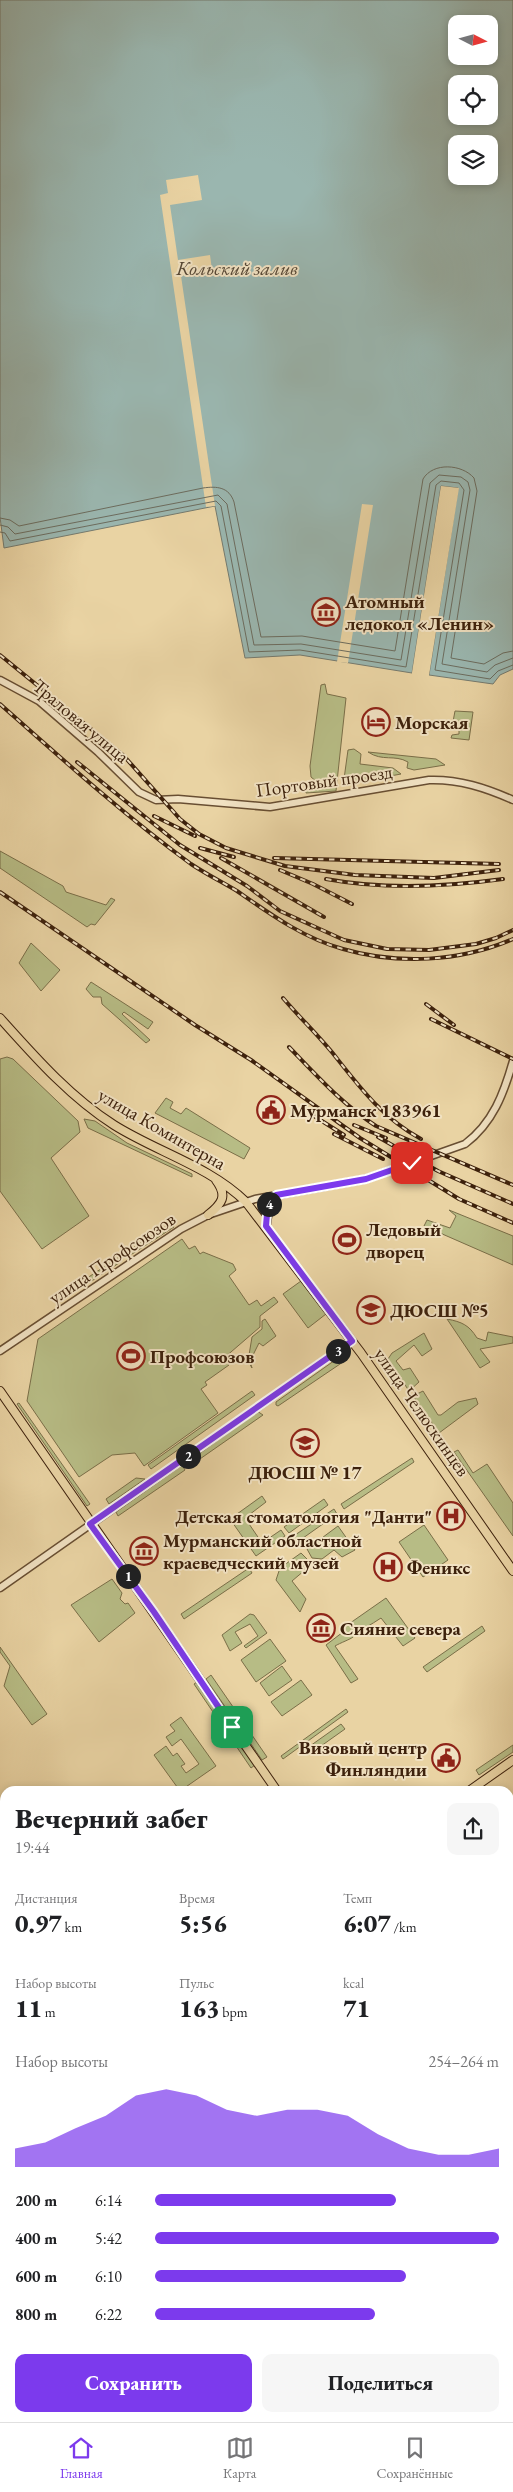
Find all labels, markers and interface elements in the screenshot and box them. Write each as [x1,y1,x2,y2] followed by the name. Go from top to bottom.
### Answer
[448,15,498,65] north arrow
[448,15,498,185] map controls
[448,75,498,125] button: locate
[448,135,498,185] button: layers
[175,255,298,281] water label: Кольский залив
[344,589,494,636] place label: Атомный ледокол «Ленин»
[311,597,341,627] museum icon: Атомный ледокол «Ленин»
[27,673,135,769] street label: Траловая улица
[361,707,391,737] hotel icon: Морская
[395,710,469,735] place label: Морская
[254,759,394,803] street label: Портовый проезд
[93,1082,231,1176] street label: улица Коминтерна
[256,1095,286,1125] public building icon: Мурманск 183961
[290,1098,441,1123] place label: Мурманск 183961
[391,1142,433,1184] pin
[398,1149,426,1177] icon: check
[256,1192,282,1216] pin: 4
[266,1195,273,1213] text: 4
[44,1206,180,1310] street label: улица Профсоюзов
[366,1217,441,1264] place label: Ледовый дворец
[332,1225,362,1255] sports icon: Ледовый дворец
[356,1295,386,1325] school or university icon: ДЮСШ №5
[390,1298,489,1323] place label: ДЮСШ №5
[326,1338,350,1364] pin: 3
[116,1341,146,1371] sports icon: Профсоюзов
[335,1342,342,1360] text: 3
[368,1343,476,1481] street label: улица Челюскинцев
[150,1344,254,1369] place label: Профсоюзов
[290,1428,320,1458] school or university icon: ДЮСШ № 17
[176,1444,200,1468] pin: 2
[185,1447,192,1465] text: 2
[248,1460,363,1485] place label: ДЮСШ № 17
[436,1501,466,1531] hospital icon: Детская стоматология "Данти"
[175,1504,432,1529] place label: Детская стоматология "Данти"
[163,1528,362,1575] place label: Мурманский областной краеведческий музей
[129,1536,159,1566] museum icon: Мурманский областной краеведческий музей
[373,1552,403,1582] hospital icon: Феникс
[407,1555,470,1580] place label: Феникс
[116,1564,140,1588] pin: 1
[125,1567,132,1585] text: 1
[306,1613,336,1643] museum icon: Сияние севера
[340,1616,462,1641] place label: Сияние севера
[211,1706,253,1748] pin
[218,1713,246,1741] icon: arrive
[299,1735,428,1782] place label: Визовый центр Финляндии
[431,1743,461,1773] public building icon: Визовый центр Финляндии
[15,1800,208,1836] text: Вечерний забег
[447,1803,499,1855] button: share
[15,1837,50,1858] text: 19:44
[15,1889,77,1907] text: Дистанция
[179,1889,215,1907] text: Время
[343,1889,372,1907] text: Темп
[15,1907,62,1939] text: 0.97
[179,1907,227,1939] text: 5:56
[343,1907,391,1939] text: 6:07
[62,1918,82,1936] text: km
[391,1918,417,1936] text: /km
[15,1974,96,1992] text: Набор высоты
[179,1974,214,1992] text: Пульс
[343,1974,364,1992] text: kcal
[15,1992,42,2024] text: 11
[179,1992,220,2024] text: 163
[343,1992,370,2024] text: 71
[42,2003,56,2021] text: m
[220,2003,248,2021] text: bpm
[15,2051,108,2072] text: Набор высоты
[428,2051,499,2072] text: 254–264 m
[15,2190,57,2211] text: 200 m
[95,2190,122,2211] text: 6:14
[15,2228,57,2249] text: 400 m
[95,2228,122,2249] text: 5:42
[15,2266,57,2287] text: 600 m
[95,2266,122,2287] text: 6:10
[15,2304,57,2325] text: 800 m
[95,2304,122,2325] text: 6:22
[15,2354,252,2412] button: Сохранить
[262,2354,499,2412] button: Поделиться
[60,2434,103,2482] tab: Главная
[223,2434,256,2482] tab: Карта
[377,2434,453,2482] tab: Сохранённые

